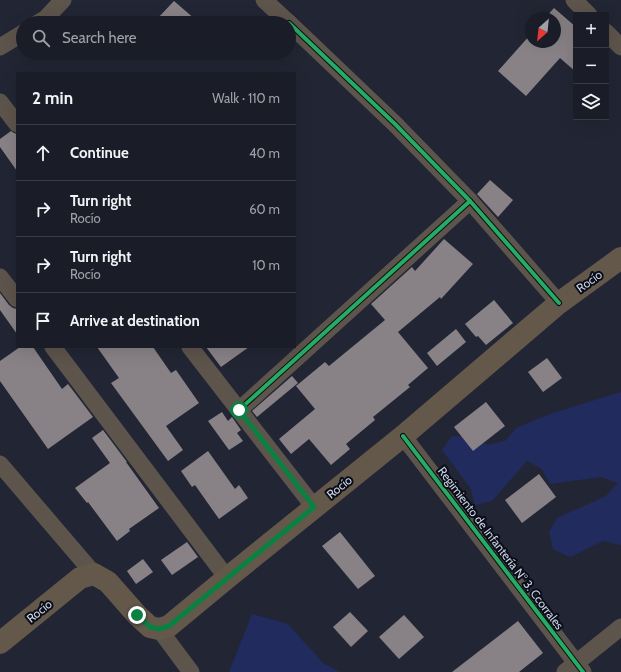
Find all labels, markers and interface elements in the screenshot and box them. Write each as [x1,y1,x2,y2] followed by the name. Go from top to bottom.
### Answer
[525,12,561,48] north arrow
[573,12,609,120] map controls
[573,12,609,48] button: +
[16,16,296,60] search box
[30,27,52,49] icon: search
[62,29,137,47] text: Search here
[573,48,609,84] button: −
[573,84,609,120] button: layers
[32,88,73,108] text: 2 min
[212,90,280,106] text: Walk · 110 m
[32,142,54,164] icon: ahead
[70,144,129,162] text: Continue
[249,145,280,161] text: 40 m
[70,192,131,210] text: Turn right
[32,198,54,220] icon: right
[249,201,280,217] text: 60 m
[70,210,101,226] text: Rocío
[70,248,131,266] text: Turn right
[32,254,54,276] icon: right
[252,257,280,273] text: 10 m
[70,266,101,282] text: Rocío
[573,266,605,295] street label: Rocío
[32,310,54,332] icon: arrive
[70,312,200,330] text: Arrive at destination
[230,401,248,419] route start
[435,464,567,632] street label: Regimiento de Infantería N° 3. Ccorrales
[323,472,355,502] street label: Rocío
[23,596,55,626] street label: Rocío
[128,606,146,624] route end

